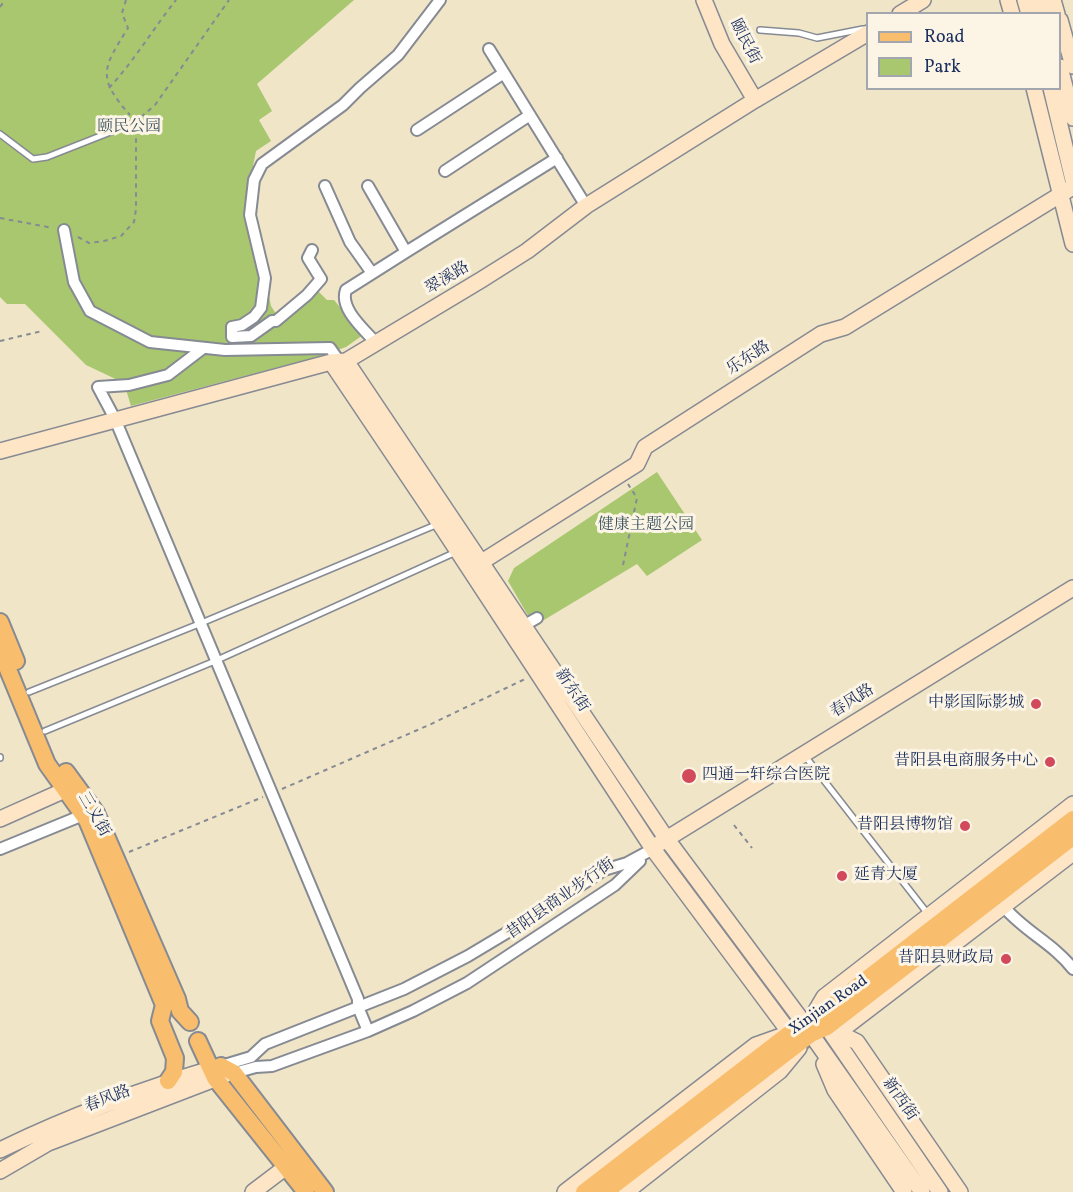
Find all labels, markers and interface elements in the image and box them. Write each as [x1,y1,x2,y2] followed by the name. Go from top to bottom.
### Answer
[866,12,1061,90] legend
[725,16,763,68] street label: 颐民街
[924,25,965,50] text: Road
[924,55,961,80] text: Park
[97,118,161,138] park label: 颐民公园
[422,258,474,300] street label: 翠溪路
[724,338,774,380] street label: 乐东路
[598,516,694,536] park label: 健康主题公园
[550,666,592,716] street label: 新东街
[828,681,878,723] street label: 春风路
[928,694,1024,714] place label: 中影国际影城
[1029,697,1043,711] marker: 中影国际影城
[894,752,1038,772] place label: 昔阳县电商服务中心
[1043,755,1057,769] marker: 昔阳县电商服务中心
[702,766,830,786] place label: 四通一轩综合医院
[680,767,698,785] marker: 四通一轩综合医院
[73,789,113,841] street label: 三义街
[857,816,953,836] place label: 昔阳县博物馆
[958,819,972,833] marker: 昔阳县博物馆
[503,855,619,945] street label: 昔阳县商业步行街
[854,866,918,886] place label: 延青大厦
[835,869,849,883] marker: 延青大厦
[898,949,994,969] place label: 昔阳县财政局
[999,952,1013,966] marker: 昔阳县财政局
[786,972,872,1040] street label: Xinjian Road
[877,1075,921,1125] street label: 新西街
[82,1082,134,1118] street label: 春风路

